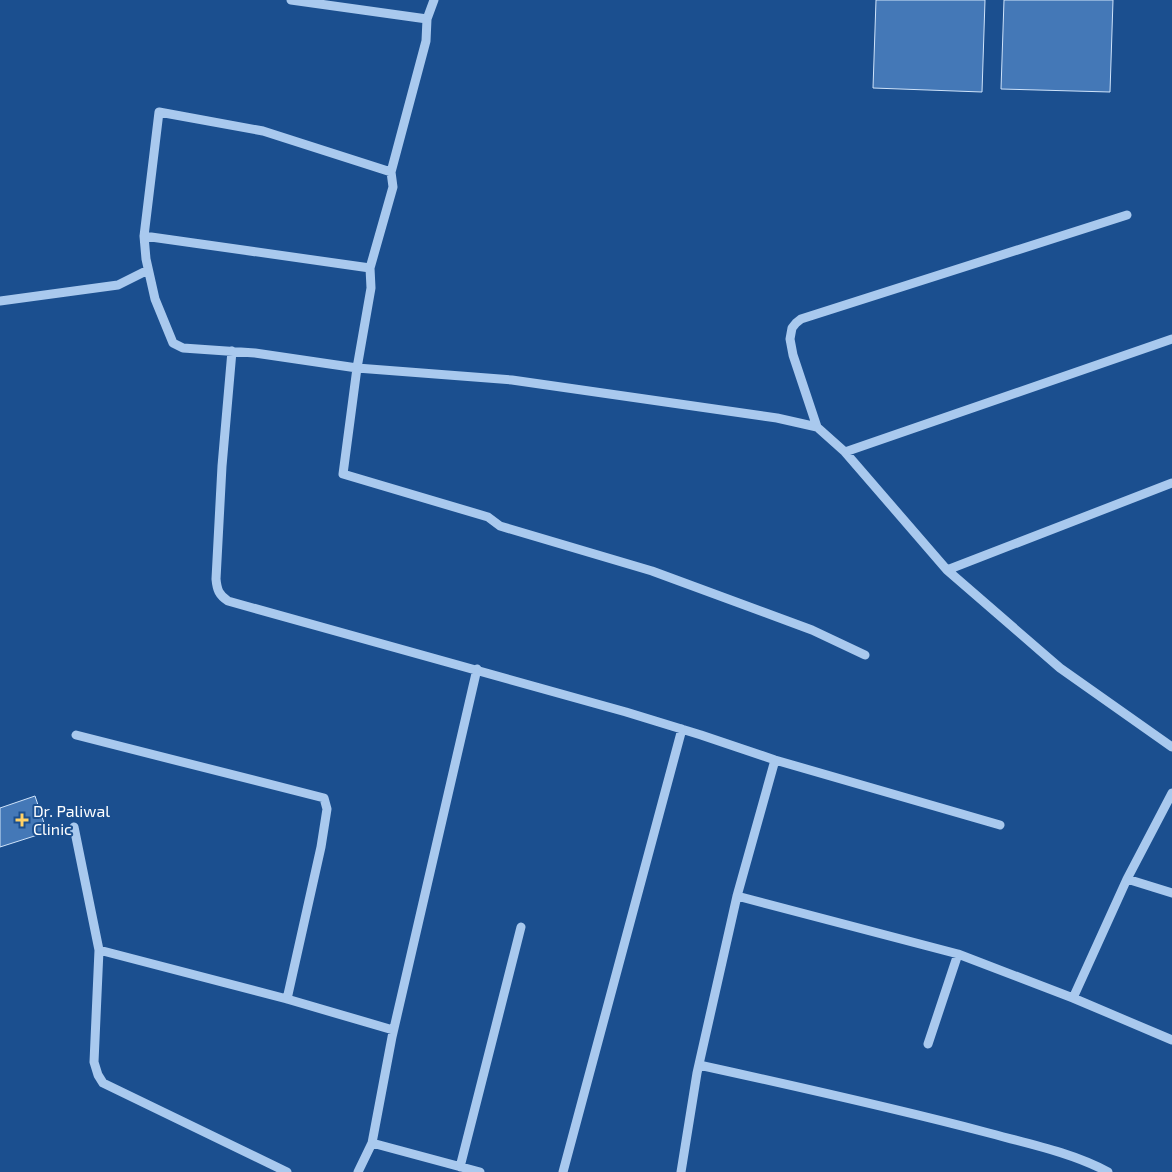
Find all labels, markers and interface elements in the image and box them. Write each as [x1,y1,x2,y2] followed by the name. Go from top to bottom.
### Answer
[33,801,110,838] place label: Dr. Paliwal Clinic
[15,813,29,827] marker: Dr. Paliwal Clinic

